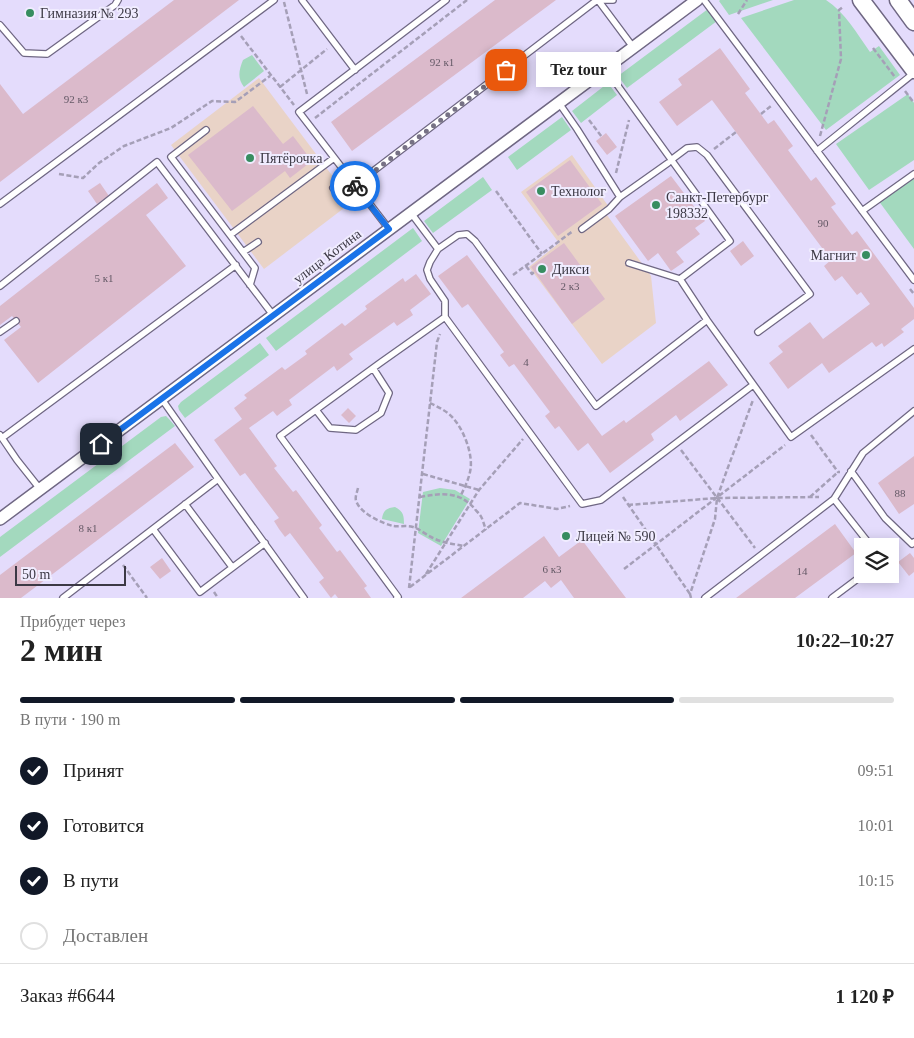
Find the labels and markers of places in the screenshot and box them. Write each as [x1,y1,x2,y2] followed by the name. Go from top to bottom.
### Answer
[40,6,138,21] place label: Гимназия № 293
[24,7,36,19] marker: Гимназия № 293
[485,49,527,91] pin
[536,52,621,88] callout: Tez tour
[260,151,323,166] place label: Пятёрочка
[244,152,256,164] marker: Пятёрочка
[551,184,606,199] place label: Технолог
[535,185,547,197] marker: Технолог
[666,190,769,221] place label: Санкт-Петербург 198332
[650,199,662,211] marker: Санкт-Петербург 198332
[810,248,856,263] place label: Магнит
[860,249,872,261] marker: Магнит
[552,262,590,277] place label: Дикси
[536,263,548,275] marker: Дикси
[80,423,122,465] pin
[576,529,656,544] place label: Лицей № 590
[560,530,572,542] marker: Лицей № 590

